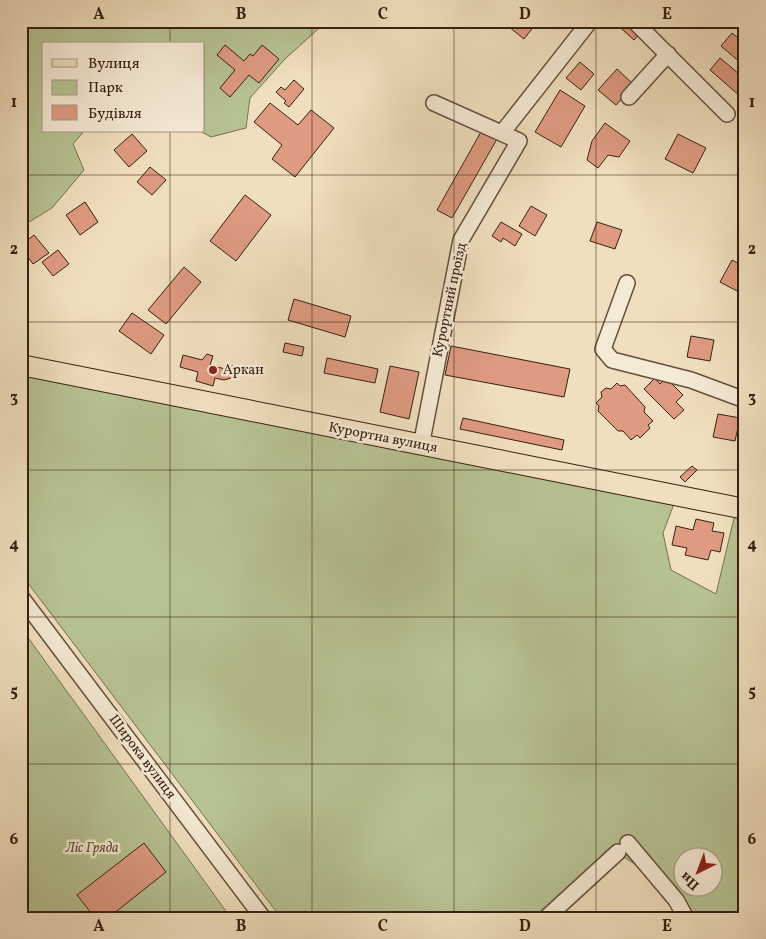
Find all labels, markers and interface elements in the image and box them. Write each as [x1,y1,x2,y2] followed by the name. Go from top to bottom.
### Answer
[93,4,105,26] text: A
[236,4,247,26] text: B
[378,4,388,26] text: C
[519,4,531,26] text: D
[662,4,672,26] text: E
[42,42,205,132] legend
[88,54,140,75] text: Вулиця
[88,78,123,99] text: Парк
[11,92,17,114] text: 1
[749,92,755,114] text: 1
[88,104,142,125] text: Будівля
[10,239,18,261] text: 2
[748,239,756,261] text: 2
[429,241,471,359] street label: Курортний проїзд
[223,361,264,380] place label: Аркан
[207,364,219,376] marker: Аркан
[10,387,18,409] text: 3
[748,387,756,409] text: 3
[327,418,439,458] street label: Курортна вулиця
[9,534,19,556] text: 4
[747,534,757,556] text: 4
[10,681,18,703] text: 5
[748,681,756,703] text: 5
[104,711,180,803] street label: Широка вулиця
[10,829,19,851] text: 6
[748,829,757,851] text: 6
[64,839,119,858] park label: Ліс Гряда
[674,846,724,896] north arrow
[677,867,704,894] text: Пн
[93,916,105,938] text: A
[236,916,247,938] text: B
[378,916,388,938] text: C
[519,916,531,938] text: D
[662,916,672,938] text: E

